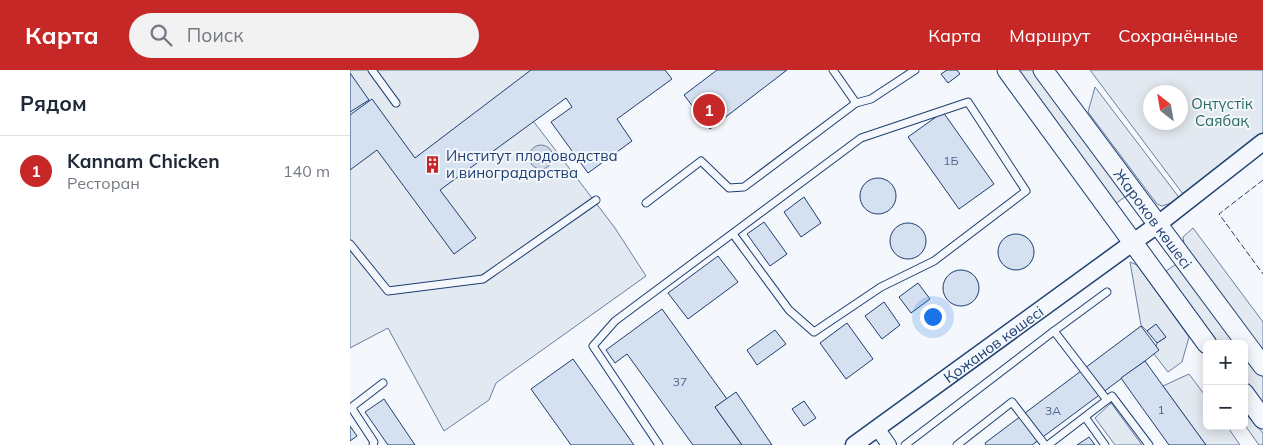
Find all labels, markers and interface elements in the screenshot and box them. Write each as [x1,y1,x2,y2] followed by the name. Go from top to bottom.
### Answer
[129,13,479,58] search box
[25,20,99,50] text: Карта
[147,21,175,49] icon: search
[187,23,244,47] text: Поиск
[928,24,981,47] text: Карта
[1009,24,1090,47] text: Маршрут
[1118,24,1238,47] text: Сохранённые
[1143,85,1188,130] north arrow
[20,90,87,116] text: Рядом
[693,91,725,129] pin: 1
[1191,94,1254,130] park label: Оңтүстік Саябақ
[446,146,618,182] place label: Институт плодоводства и виноградарства
[67,149,220,173] text: Kannam Chicken
[943,153,959,168] house number: 1Б
[422,154,442,174] building icon: Институт плодоводства и виноградарства
[31,161,41,181] text: 1
[283,161,330,181] text: 140 m
[1110,165,1197,272] street label: Жароков көшесі
[67,173,140,193] text: Ресторан
[939,301,1047,387] street label: Қожанов көшесі
[920,304,946,330] your location
[1203,340,1248,430] map controls
[1203,340,1248,385] button: +
[673,374,687,389] house number: 37
[1203,385,1248,430] button: −
[1157,402,1165,417] house number: 1
[1045,403,1061,418] house number: 3А

